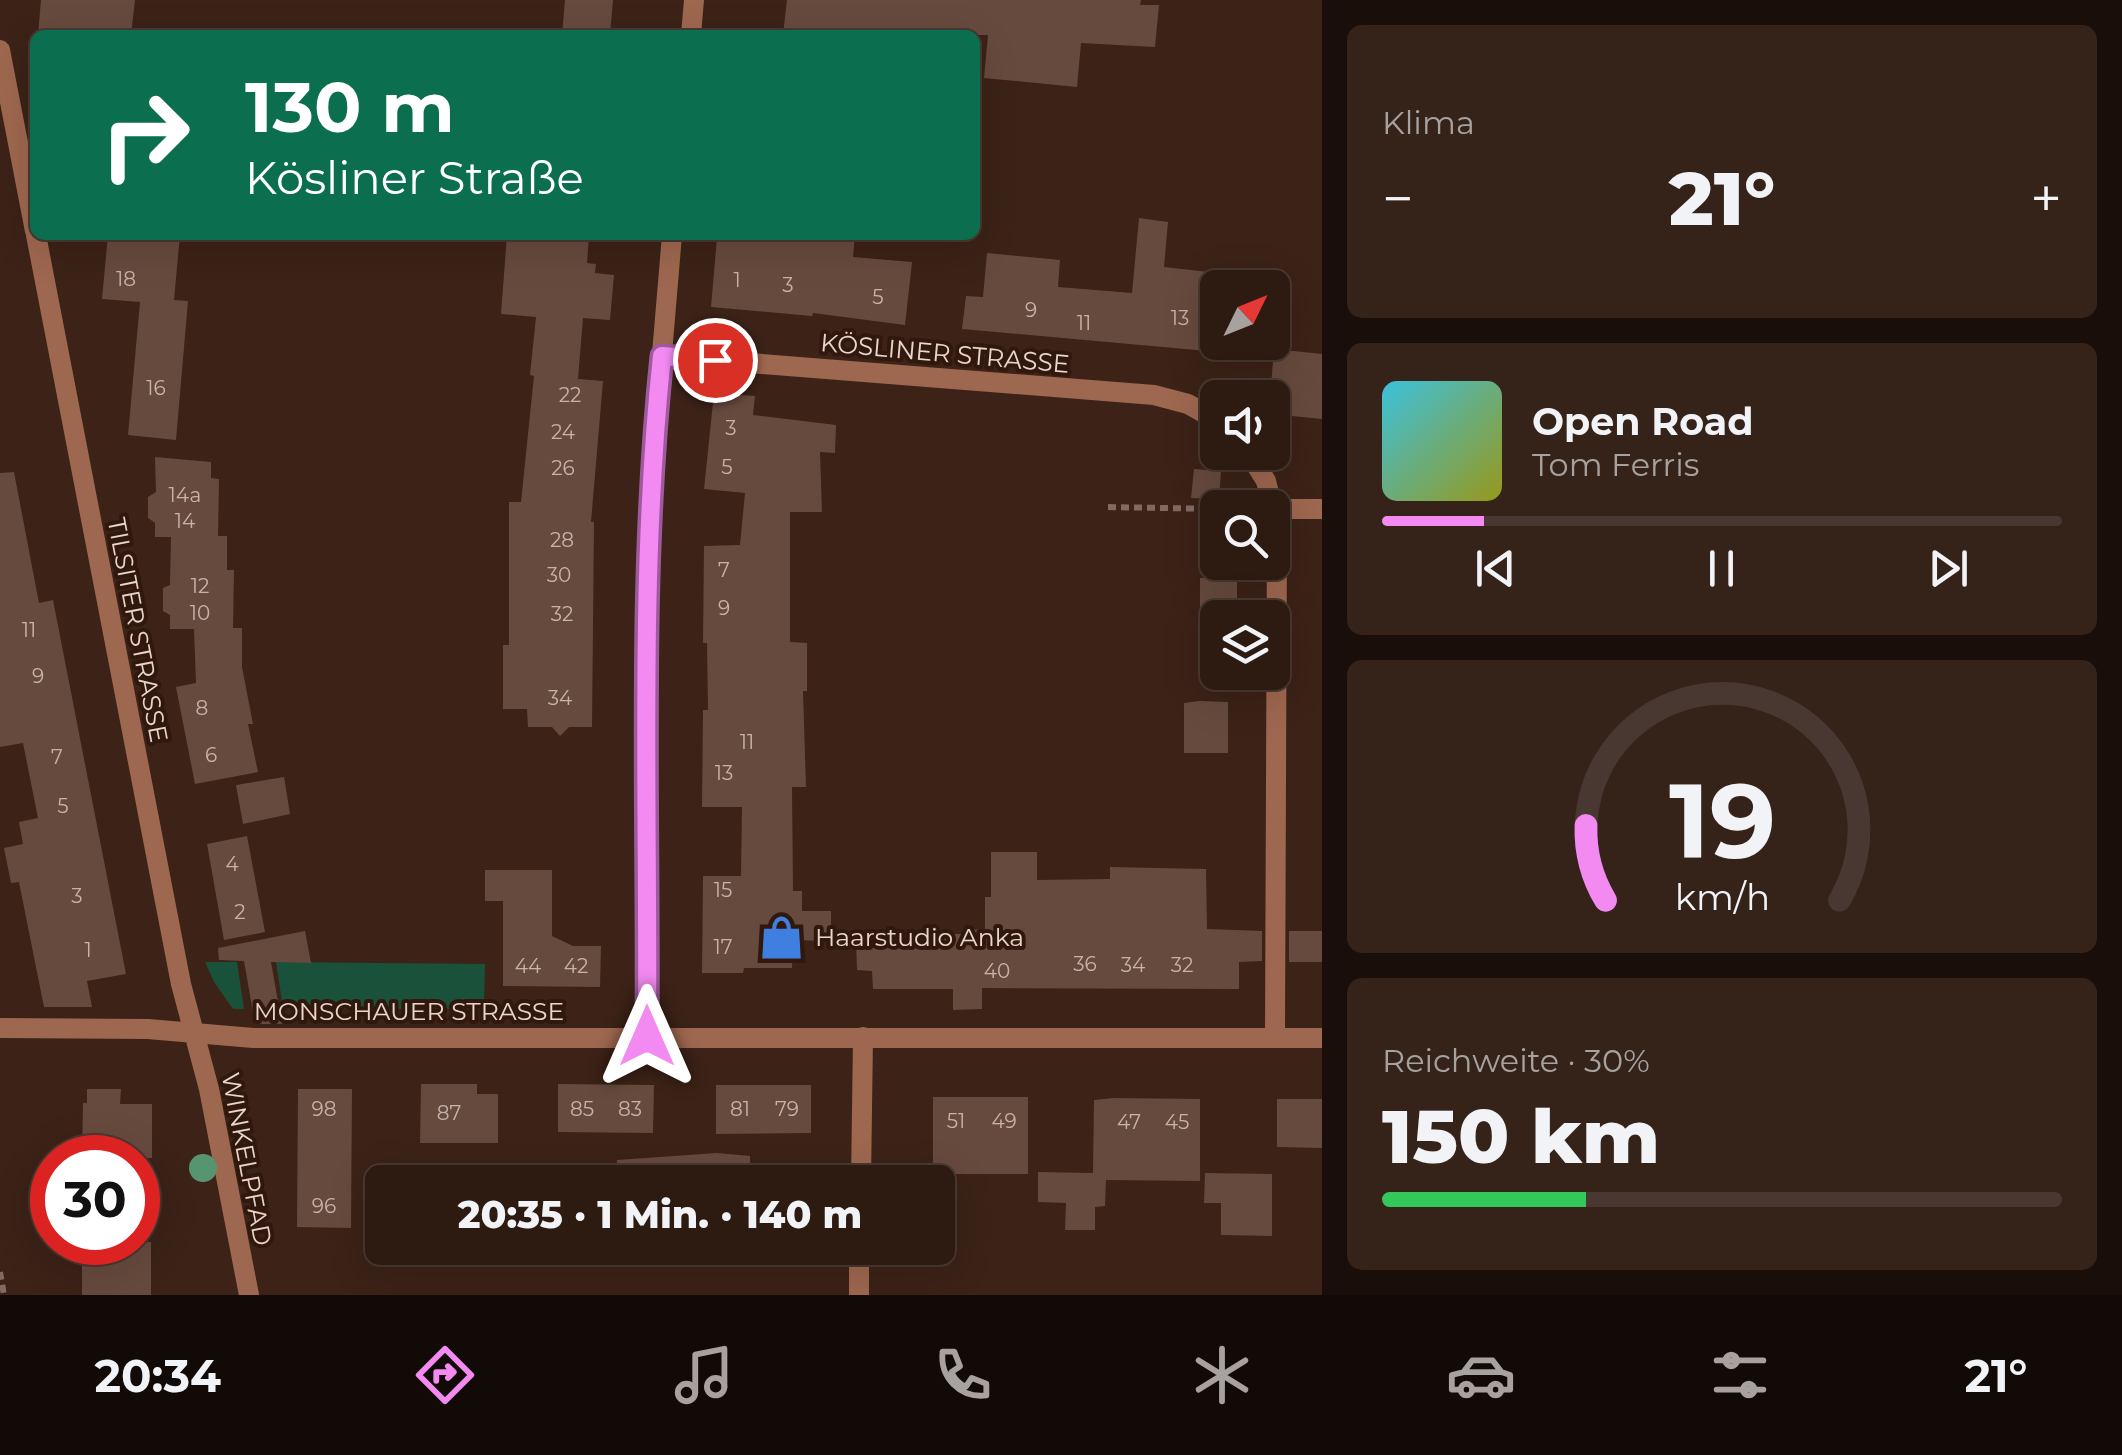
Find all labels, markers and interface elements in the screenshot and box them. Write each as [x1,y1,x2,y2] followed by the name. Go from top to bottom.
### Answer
[245,64,455,150] text: 130 m
[80,70,210,200] icon: right
[1382,103,1475,142] text: Klima
[245,150,584,205] text: Kösliner Straße
[1669,152,1775,244] text: 21°
[1382,165,1414,232] text: −
[2030,165,2062,232] text: +
[116,267,136,291] house number: 18
[733,268,741,292] house number: 1
[1200,270,1290,360] north arrow
[1200,270,1290,690] map controls
[782,273,794,297] house number: 3
[872,285,884,309] house number: 5
[1025,298,1037,322] house number: 9
[1171,306,1189,330] house number: 13
[1077,311,1091,335] house number: 11
[673,318,758,403] pin
[819,327,1071,379] street label: KÖSLINER STRASSE
[688,333,743,388] icon: arrive
[146,376,166,400] house number: 16
[1200,380,1290,470] button: sound
[559,383,581,407] house number: 22
[1532,398,1754,445] text: Open Road
[725,416,737,440] house number: 3
[551,420,575,444] house number: 24
[1532,445,1699,484] text: Tom Ferris
[721,455,733,479] house number: 5
[551,456,575,480] house number: 26
[169,483,201,507] house number: 14a
[1200,490,1290,580] button: search
[175,509,195,533] house number: 14
[102,515,174,745] street label: TILSITER STRASSE
[550,528,574,552] house number: 28
[1468,541,1523,596] icon: previous
[1694,541,1749,596] icon: pause
[1921,541,1976,596] icon: next
[718,558,730,582] house number: 7
[547,563,571,587] house number: 30
[191,574,209,598] house number: 12
[718,596,730,620] house number: 9
[1200,600,1290,690] button: layers
[190,601,210,625] house number: 10
[551,602,573,626] house number: 32
[22,618,36,642] house number: 11
[32,664,44,688] house number: 9
[548,686,572,710] house number: 34
[196,696,208,720] house number: 8
[740,730,754,754] house number: 11
[205,743,217,767] house number: 6
[51,745,63,769] house number: 7
[1668,757,1776,884] text: 19
[715,761,733,785] house number: 13
[57,794,69,818] house number: 5
[225,852,239,876] house number: 4
[1674,875,1770,919] text: km/h
[714,878,732,902] house number: 15
[71,884,83,908] house number: 3
[234,900,246,924] house number: 2
[758,913,806,961] shop icon: Haarstudio Anka
[815,922,1024,952] place label: Haarstudio Anka
[714,935,733,959] house number: 17
[84,938,92,962] house number: 1
[1073,952,1097,976] house number: 36
[1121,953,1145,977] house number: 34
[1171,953,1193,977] house number: 32
[515,954,541,978] house number: 44
[564,954,588,978] house number: 42
[984,959,1010,983] house number: 40
[595,984,699,1088] position arrow
[254,996,564,1026] street label: MONSCHAUER STRASSE
[1382,1041,1650,1080] text: Reichweite · 30%
[216,1070,278,1248] street label: WINKELPFAD
[1382,1090,1660,1182] text: 150 km
[312,1097,336,1121] house number: 98
[570,1097,594,1121] house number: 85
[618,1097,642,1121] house number: 83
[730,1097,750,1121] house number: 81
[775,1097,799,1121] house number: 79
[437,1101,461,1125] house number: 87
[947,1109,965,1133] house number: 51
[991,1109,1017,1133] house number: 49
[1117,1110,1141,1134] house number: 47
[1165,1110,1189,1134] house number: 45
[30,1135,160,1265] speed limit sign: 30
[458,1191,862,1238] text: 20:35 · 1 Min. · 140 m
[312,1194,336,1218] house number: 96
[410,1340,480,1410] icon: directions
[669,1340,739,1410] icon: music
[928,1340,998,1410] icon: phone
[1187,1340,1257,1410] icon: climate
[1446,1340,1516,1410] icon: car
[1705,1340,1775,1410] icon: filters
[95,1348,221,1403] text: 20:34
[1964,1348,2027,1403] text: 21°

